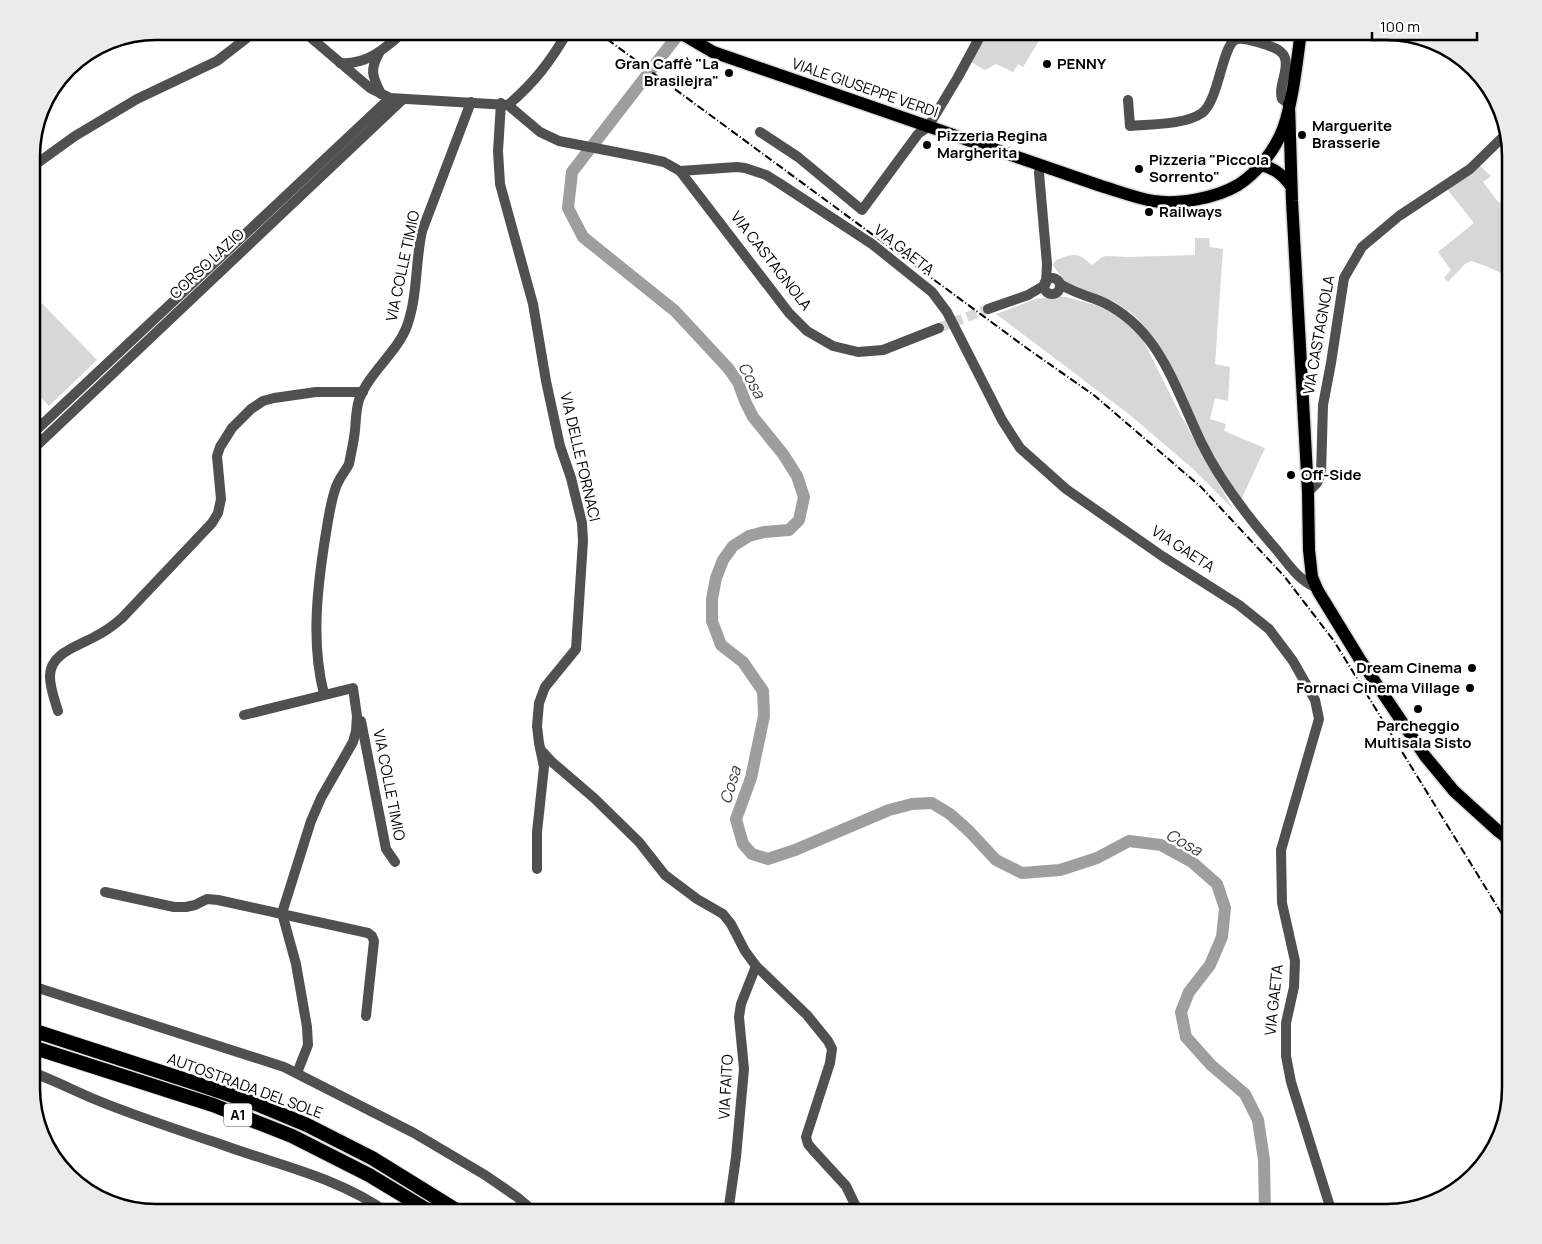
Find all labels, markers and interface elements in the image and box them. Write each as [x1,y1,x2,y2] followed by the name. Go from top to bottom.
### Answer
[1372,10,1477,42] scale bar
[1380,16,1420,37] text: 100 m
[615,53,719,91] place label: Gran Caffè "La Brasilejra"
[789,53,941,122] street label: VIALE GIUSEPPE VERDI
[1057,53,1107,74] place label: PENNY
[1041,58,1053,70] marker: PENNY
[723,67,735,79] marker: Gran Caffè "La Brasilejra"
[1312,115,1392,153] place label: Marguerite Brasserie
[937,125,1047,163] place label: Pizzeria Regina Margherita
[1296,129,1308,141] marker: Marguerite Brasserie
[921,139,933,151] marker: Pizzeria Regina Margherita
[1149,149,1269,187] place label: Pizzeria "Piccola Sorrento"
[1133,163,1145,175] marker: Pizzeria "Piccola Sorrento"
[1159,201,1222,222] place label: Railways
[1143,206,1155,218] marker: Railways
[726,207,817,315] street label: VIA CASTAGNOLA
[381,208,425,323] street label: VIA COLLE TIMIO
[870,219,939,280] street label: VIA GAETA
[165,224,249,304] street label: CORSO LAZIO
[1298,273,1339,396] street label: VIA CASTAGNOLA
[733,358,771,403] water label: Cosa
[555,390,606,524] street label: VIA DELLE FORNACI
[1301,464,1362,485] place label: Off-Side
[1285,469,1297,481] marker: Off-Side
[1148,520,1219,577] street label: VIA GAETA
[1356,657,1462,678] place label: Dream Cinema
[1466,662,1478,674] marker: Dream Cinema
[1296,677,1460,698] place label: Fornaci Cinema Village
[1464,682,1476,694] marker: Fornaci Cinema Village
[1412,703,1424,715] marker: Parcheggio Multisala Sisto
[1364,715,1472,753] place label: Parcheggio Multisala Sisto
[368,727,411,842] street label: VIA COLLE TIMIO
[714,762,746,806] water label: Cosa
[1162,823,1207,861] water label: Cosa
[1259,963,1288,1037] street label: VIA GAETA
[165,1048,326,1123] street label: AUTOSTRADA DEL SOLE
[713,1054,738,1120] street label: VIA FAITO
[224,1104,252,1126] road number: A1

